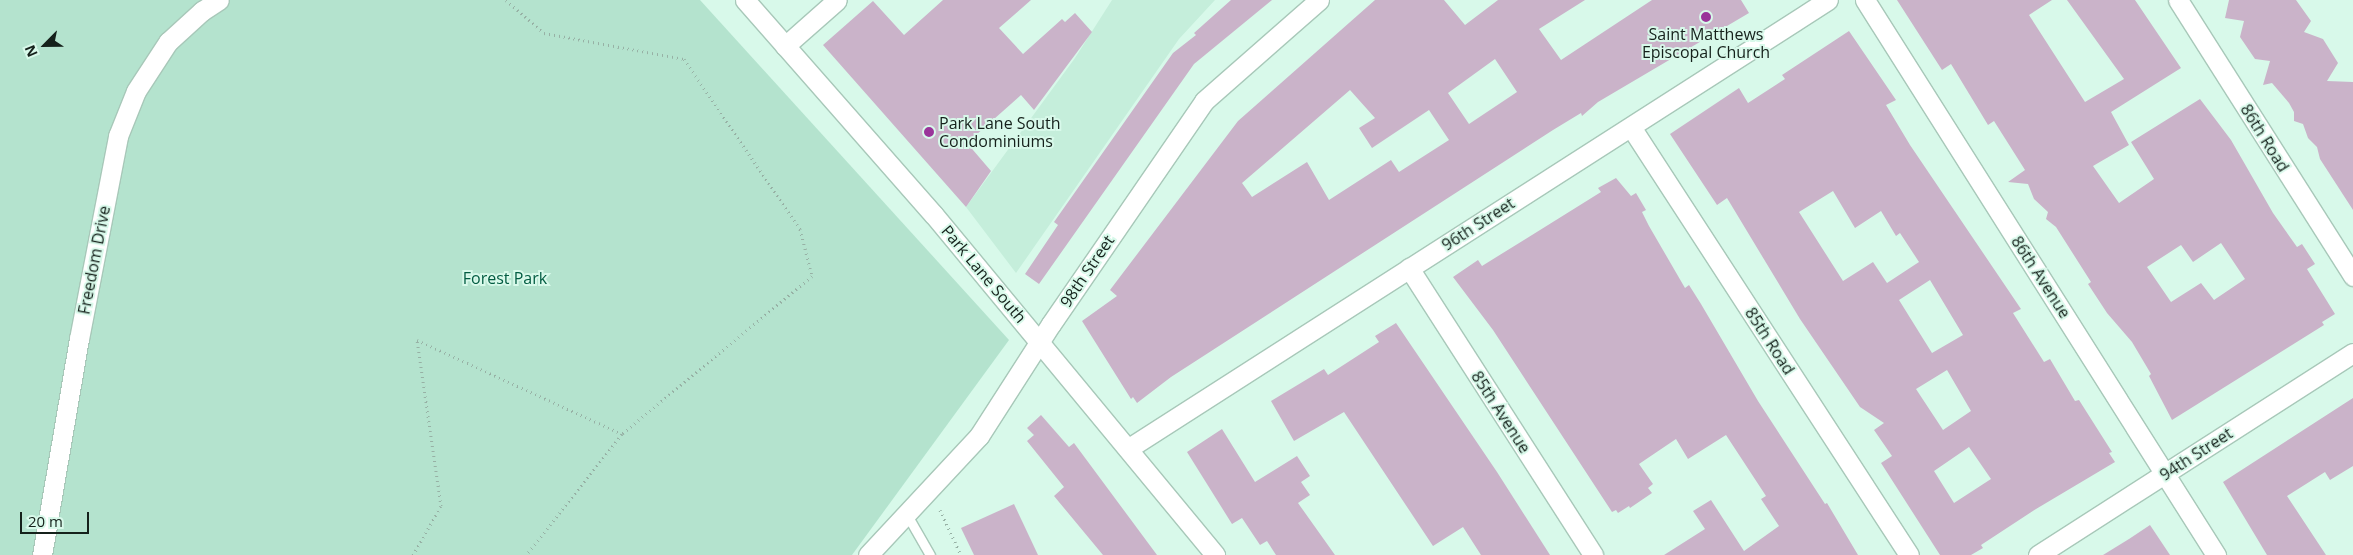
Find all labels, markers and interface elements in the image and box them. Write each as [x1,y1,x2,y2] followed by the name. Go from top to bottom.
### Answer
[1700,11,1712,23] marker: Saint Matthews Episcopal Church
[20,20,70,70] north arrow
[1642,24,1770,62] place label: Saint Matthews Episcopal Church
[20,42,42,60] text: N
[2237,101,2293,175] street label: 86th Road
[939,113,1061,151] place label: Park Lane South Condominiums
[923,126,935,138] marker: Park Lane South Condominiums
[1438,193,1518,255] street label: 96th Street
[74,204,114,316] street label: Freedom Drive
[938,221,1030,327] street label: Park Lane South
[1056,231,1118,311] street label: 98th Street
[2007,232,2075,322] street label: 86th Avenue
[463,268,547,288] park label: Forest Park
[1741,304,1799,378] street label: 85th Road
[1467,367,1535,457] street label: 85th Avenue
[2156,423,2236,485] street label: 94th Street
[22,502,91,534] scale bar
[28,511,63,531] text: 20 m

